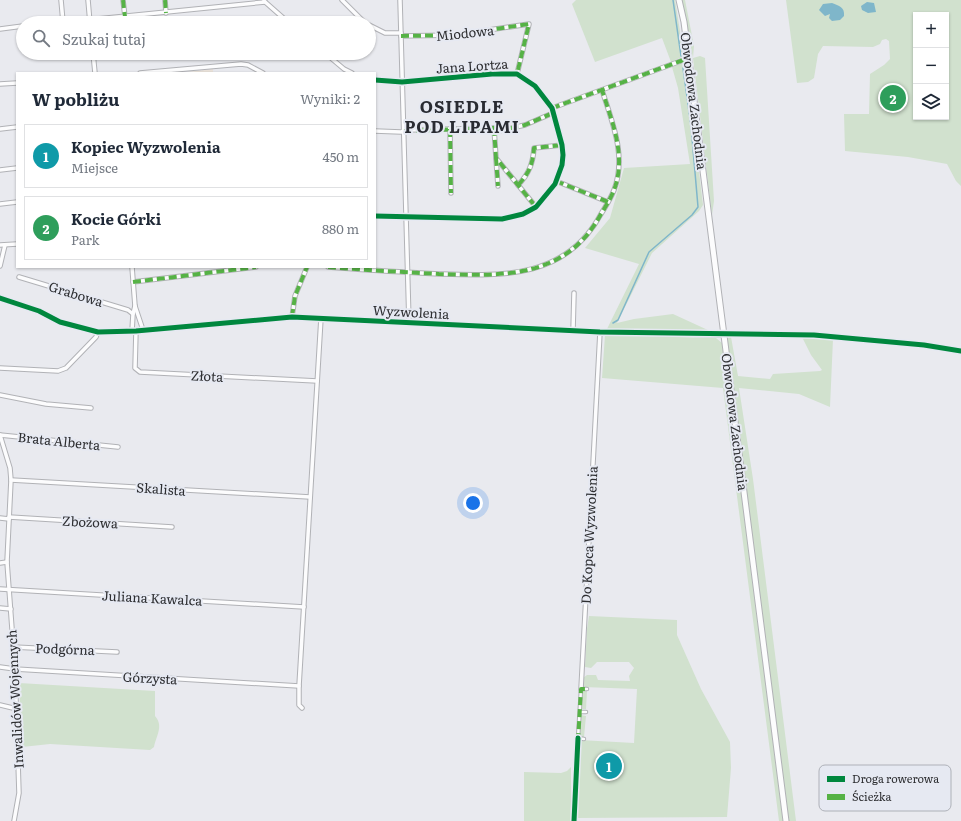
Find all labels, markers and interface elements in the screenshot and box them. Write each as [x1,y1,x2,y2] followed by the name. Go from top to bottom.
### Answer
[913,12,949,120] map controls
[913,12,949,48] button: +
[16,16,376,60] search box
[435,20,495,45] street label: Miodowa
[30,27,52,49] icon: search
[62,27,146,50] text: Szukaj tutaj
[677,31,712,171] street label: Obwodowa Zachodnia
[913,48,949,84] button: −
[435,54,509,77] street label: Jana Lortza
[880,83,906,113] pin: 2
[913,84,949,120] button: layers
[32,86,120,111] text: W pobliżu
[300,89,360,108] text: Wyniki: 2
[404,93,520,138] district label: OSIEDLE POD LIPAMI
[71,135,221,158] text: Kopiec Wyzwolenia
[43,147,49,166] text: 1
[323,147,359,166] text: 450 m
[71,158,118,177] text: Miejsce
[71,207,161,230] text: Kocie Górki
[43,219,49,238] text: 2
[322,219,359,238] text: 880 m
[71,230,100,249] text: Park
[47,276,106,311] street label: Grabowa
[372,300,450,323] street label: Wyzwolenia
[718,352,753,492] street label: Obwodowa Zachodnia
[190,365,224,386] street label: Złota
[17,427,101,454] street label: Brata Alberta
[575,466,602,604] street label: Do Kopca Wyzwolenia
[136,477,186,500] street label: Skalista
[463,493,483,513] your location
[62,511,118,532] street label: Zbożowa
[101,585,203,610] street label: Juliana Kawalca
[1,629,28,769] street label: Inwalidów Wojennych
[35,638,95,659] street label: Podgórna
[122,667,178,688] street label: Górzysta
[596,751,622,781] pin: 1
[819,765,951,811] legend
[852,770,939,786] text: Droga rowerowa
[852,788,891,804] text: Ścieżka

